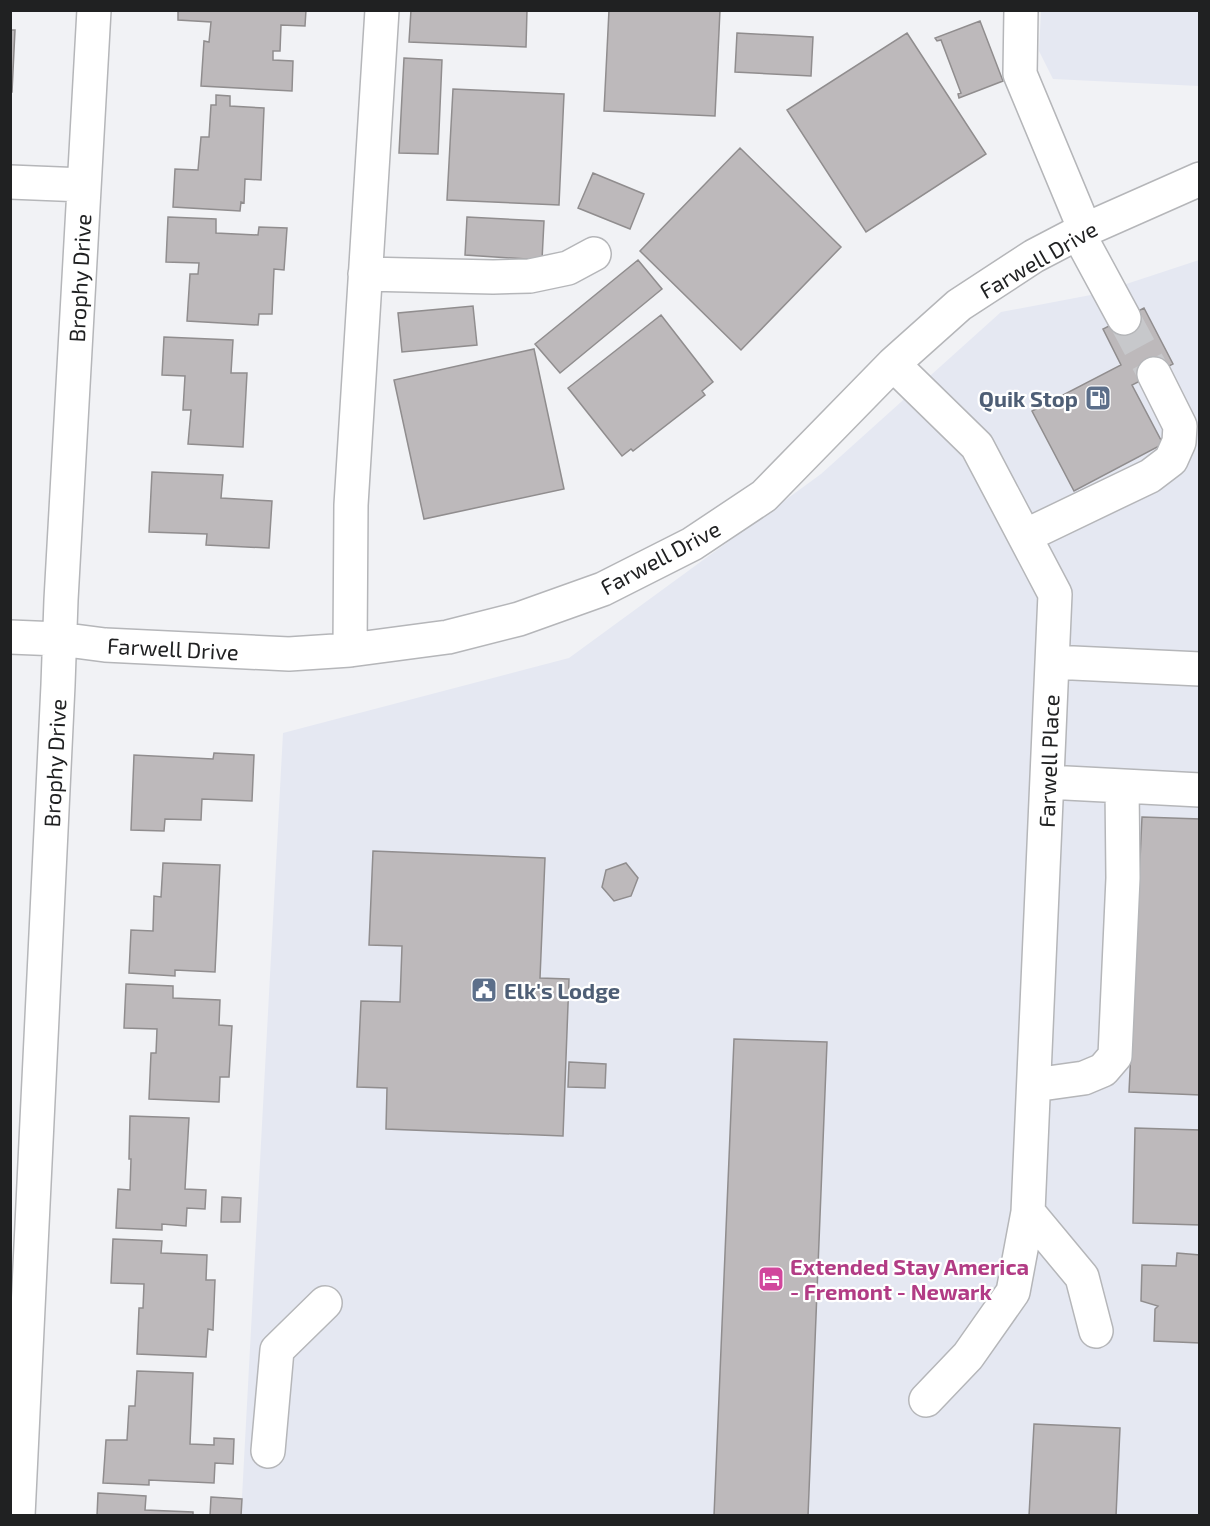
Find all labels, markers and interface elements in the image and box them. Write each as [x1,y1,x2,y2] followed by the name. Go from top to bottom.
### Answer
[63,213,95,343] street label: Brophy Drive
[974,215,1102,303] street label: Farwell Drive
[1083,383,1113,413] fuel station icon: Quik Stop
[979,385,1078,412] place label: Quik Stop
[596,515,724,599] street label: Farwell Drive
[107,632,239,664] street label: Farwell Drive
[1033,694,1063,828] street label: Farwell Place
[38,698,70,828] street label: Brophy Drive
[469,975,499,1005] public building icon: Elk's Lodge
[504,977,620,1003] place label: Elk's Lodge
[790,1253,1029,1304] place label: Extended Stay America - Fremont - Newark
[756,1264,786,1294] hotel icon: Extended Stay America - Fremont - Newark

